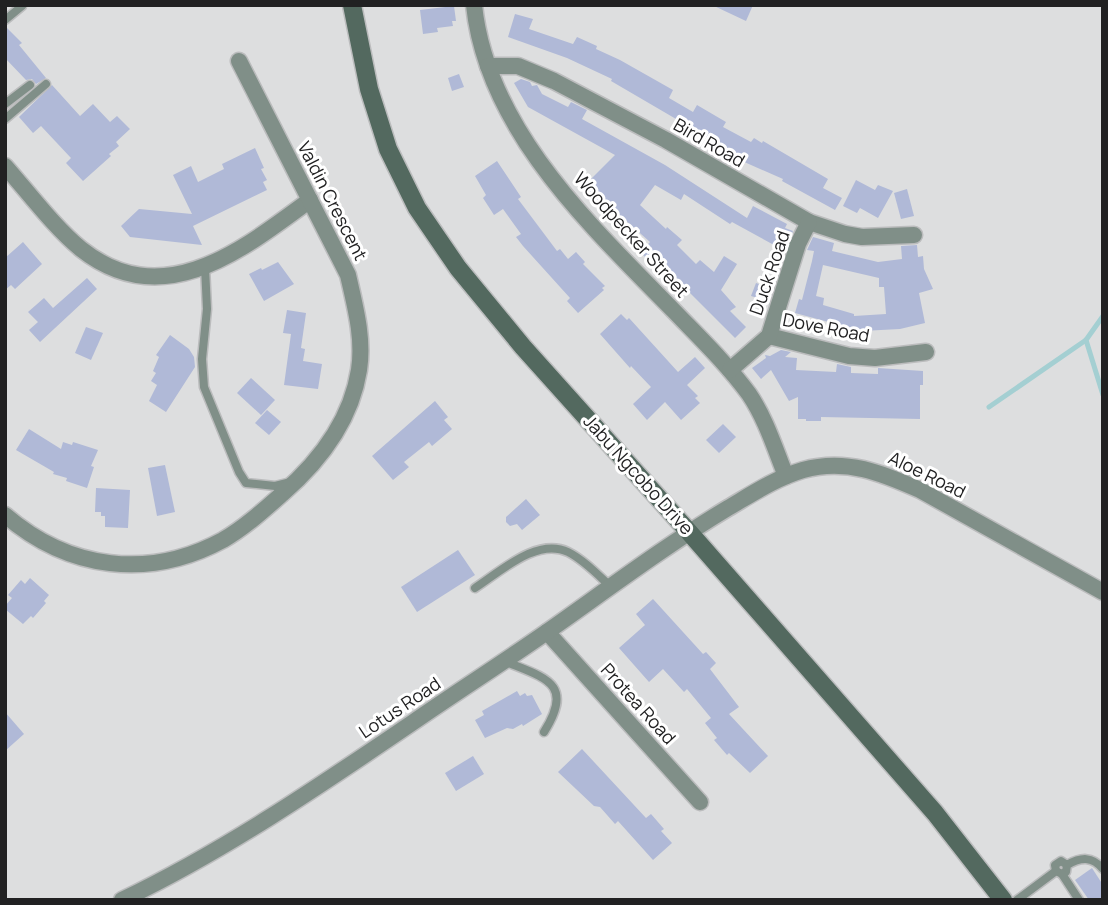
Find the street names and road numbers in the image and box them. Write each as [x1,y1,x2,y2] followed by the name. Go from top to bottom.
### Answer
[670,112,749,172] street label: Bird Road
[293,137,373,264] street label: Valdin Crescent
[569,166,695,302] street label: Woodpecker Street
[743,227,795,318] street label: Duck Road
[781,307,872,347] street label: Dove Road
[578,409,699,539] street label: Jabu Ngcobo Drive
[885,445,970,503] street label: Aloe Road
[596,658,682,749] street label: Protea Road
[354,671,445,743] street label: Lotus Road

